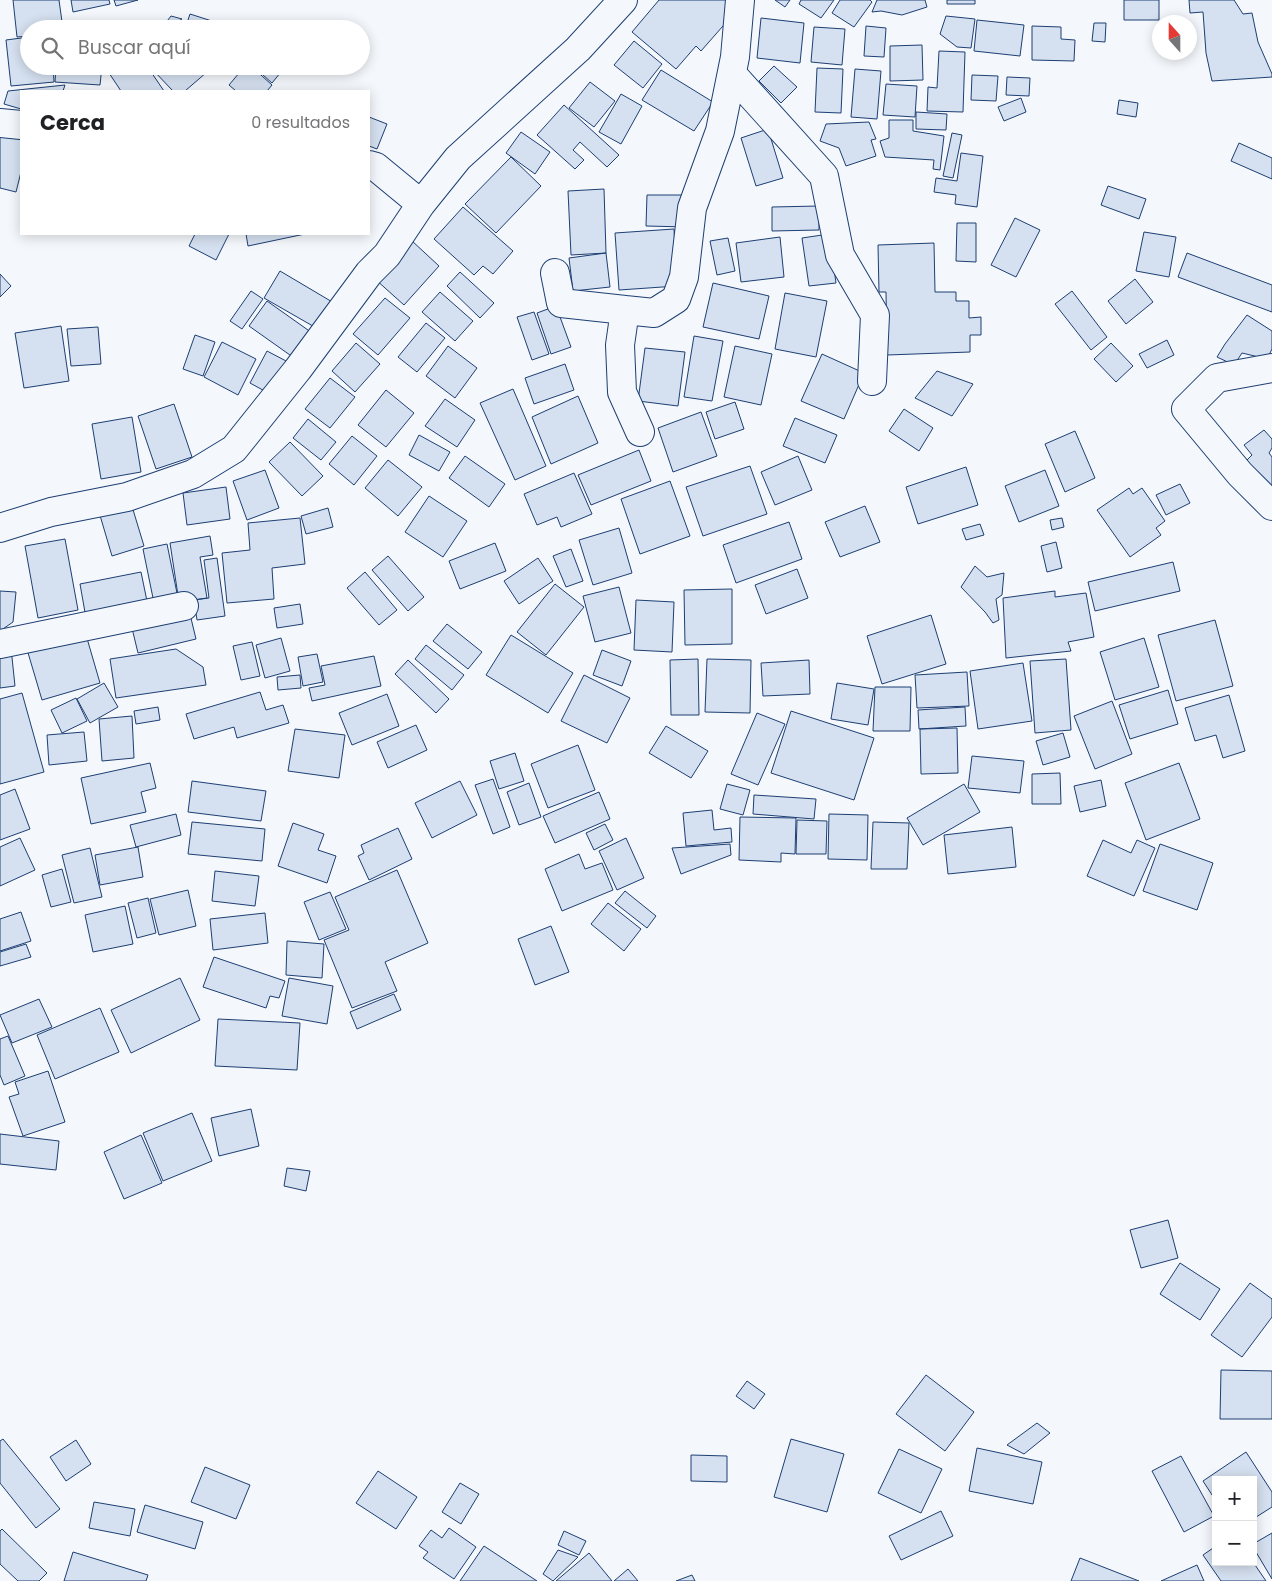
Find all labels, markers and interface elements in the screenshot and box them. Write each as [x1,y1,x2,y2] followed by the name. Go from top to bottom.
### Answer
[1152,15,1197,60] north arrow
[20,20,370,75] search box
[38,34,66,62] icon: search
[78,34,191,61] text: Buscar aquí
[40,108,105,137] text: Cerca
[251,111,350,134] text: 0 resultados
[1212,1476,1257,1566] map controls
[1212,1476,1257,1521] button: +
[1212,1521,1257,1566] button: −

